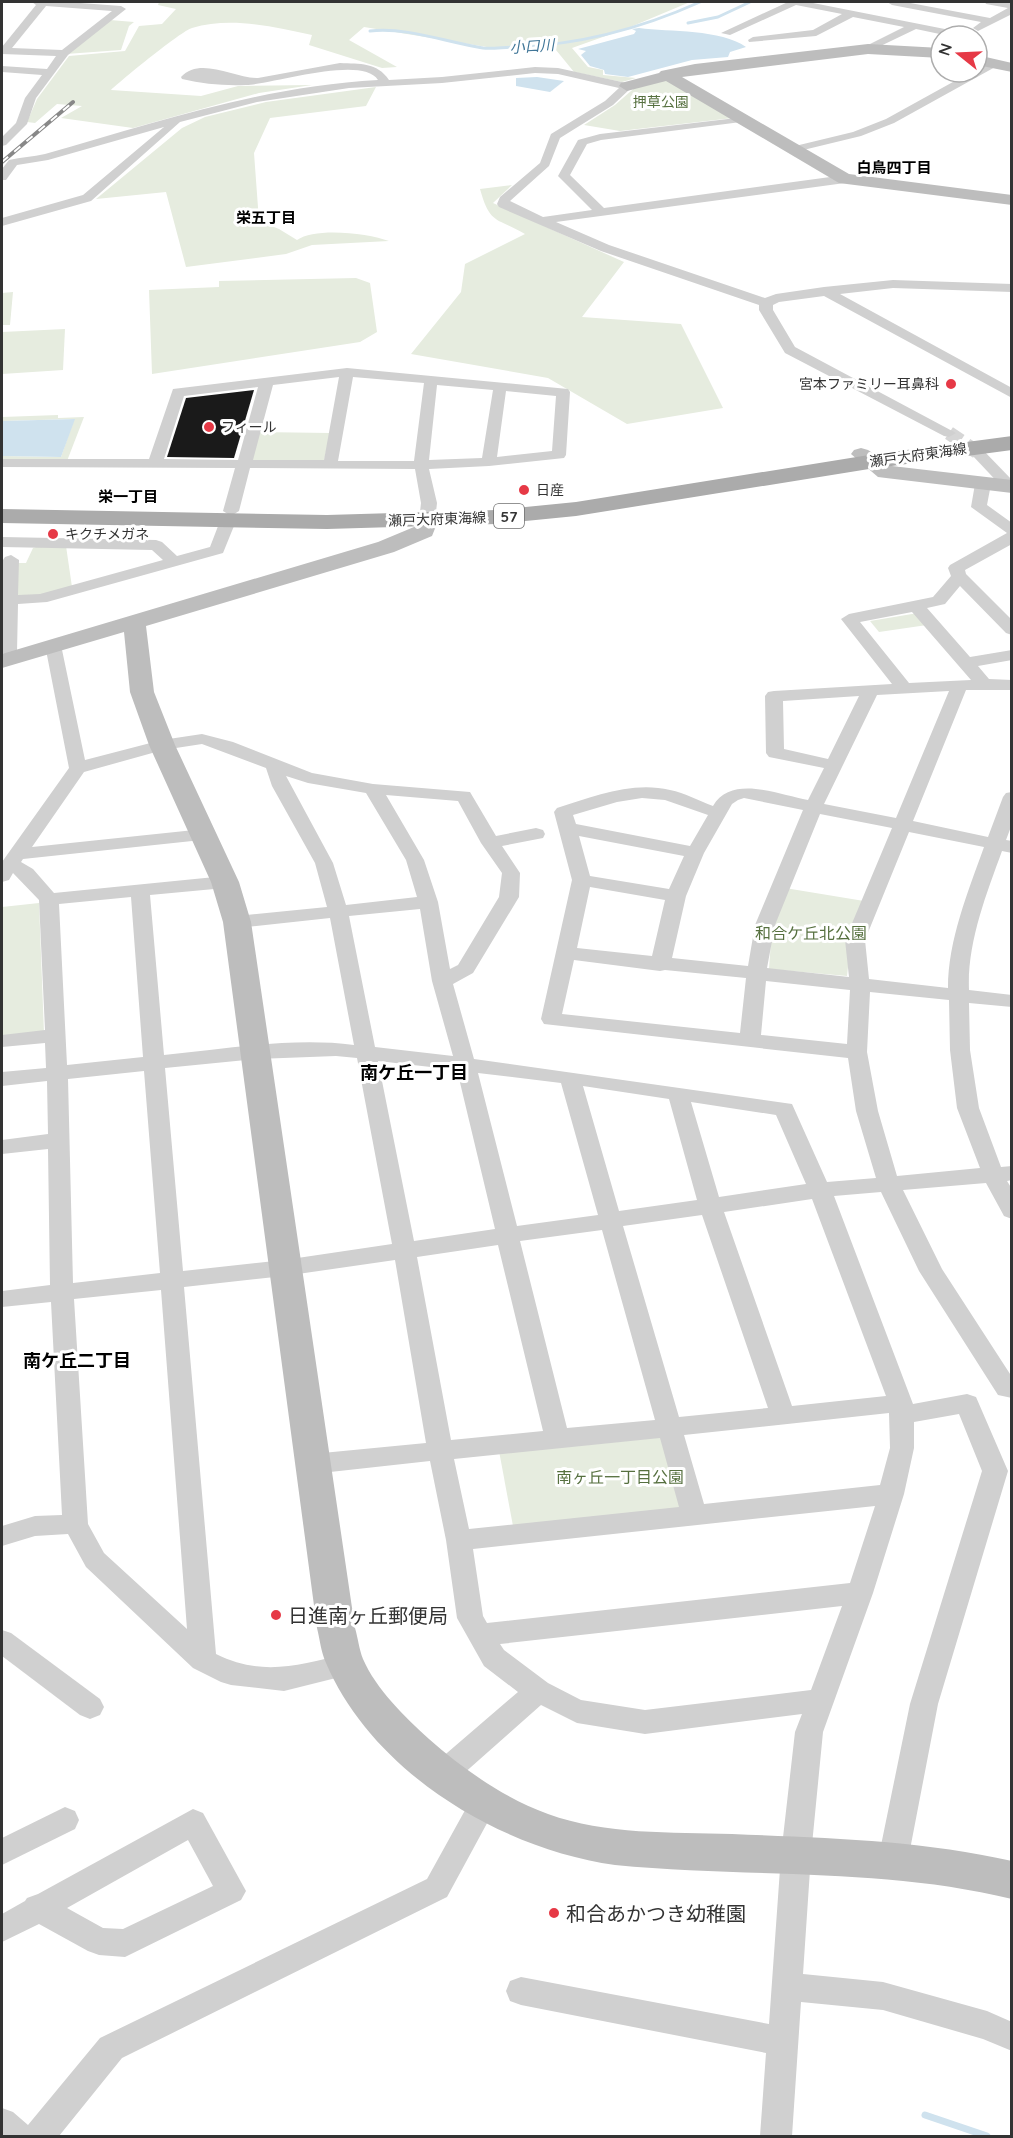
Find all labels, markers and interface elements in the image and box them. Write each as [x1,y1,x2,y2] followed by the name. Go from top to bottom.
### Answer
[929,24,989,84] north arrow
[509,35,557,57] water label: 小口川
[933,41,956,58] text: N
[633,93,689,111] park label: 押草公園
[856,158,932,177] district label: 白鳥四丁目
[236,208,296,227] district label: 栄五丁目
[799,375,939,393] place label: 宮本ファミリー耳鼻科
[944,377,958,391] marker: 宮本ファミリー耳鼻科
[221,418,277,436] place label: フィール
[202,420,216,434] marker: フィール
[868,439,968,471] street label: 瀬戸大府東海線
[536,481,564,499] place label: 日産
[517,483,531,497] marker: 日産
[98,487,158,506] district label: 栄一丁目
[494,504,524,528] road number: 57
[388,508,486,530] street label: 瀬戸大府東海線
[65,525,149,543] place label: キクチメガネ
[46,527,60,541] marker: キクチメガネ
[755,923,867,943] park label: 和合ケ丘北公園
[360,1061,468,1084] district label: 南ケ丘一丁目
[23,1349,131,1372] district label: 南ケ丘二丁目
[556,1467,684,1487] park label: 南ヶ丘一丁目公園
[288,1603,448,1628] place label: 日進南ヶ丘郵便局
[269,1608,283,1622] marker: 日進南ヶ丘郵便局
[566,1901,746,1926] place label: 和合あかつき幼稚園
[547,1906,561,1920] marker: 和合あかつき幼稚園

